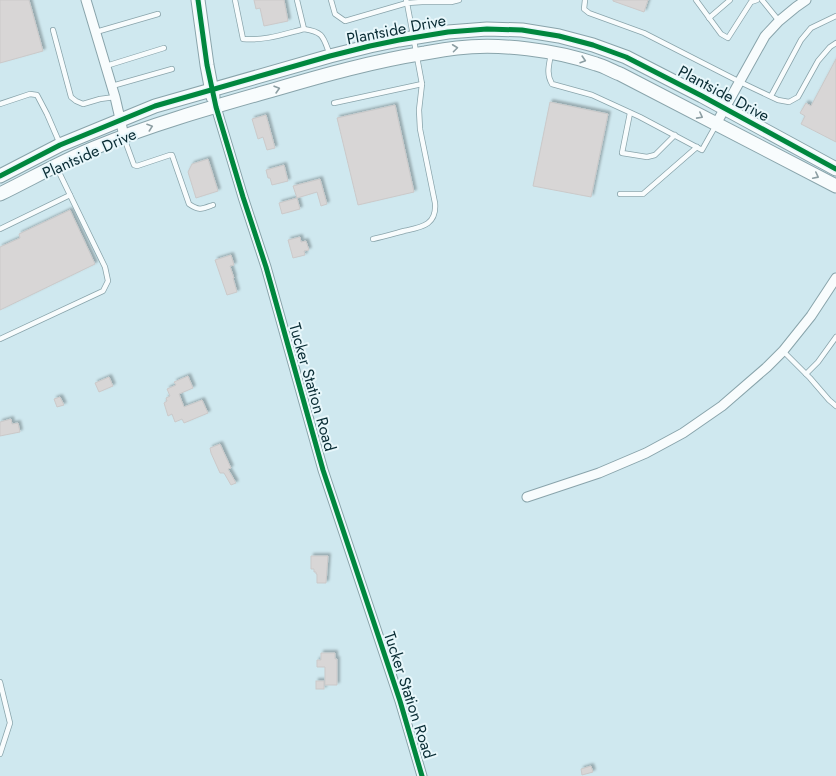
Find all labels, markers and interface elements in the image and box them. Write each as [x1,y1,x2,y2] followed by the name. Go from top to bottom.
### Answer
[344,9,448,50] street label: Plantside Drive
[452,44,458,53] one-way arrow
[580,55,587,64] one-way arrow
[674,60,774,127] street label: Plantside Drive
[273,85,280,94] one-way arrow
[696,111,704,119] one-way arrow
[39,122,140,184] street label: Plantside Drive
[147,123,154,132] one-way arrow
[812,171,819,178] one-way arrow
[283,320,342,454] street label: Tucker Station Road
[378,629,441,762] street label: Tucker Station Road

